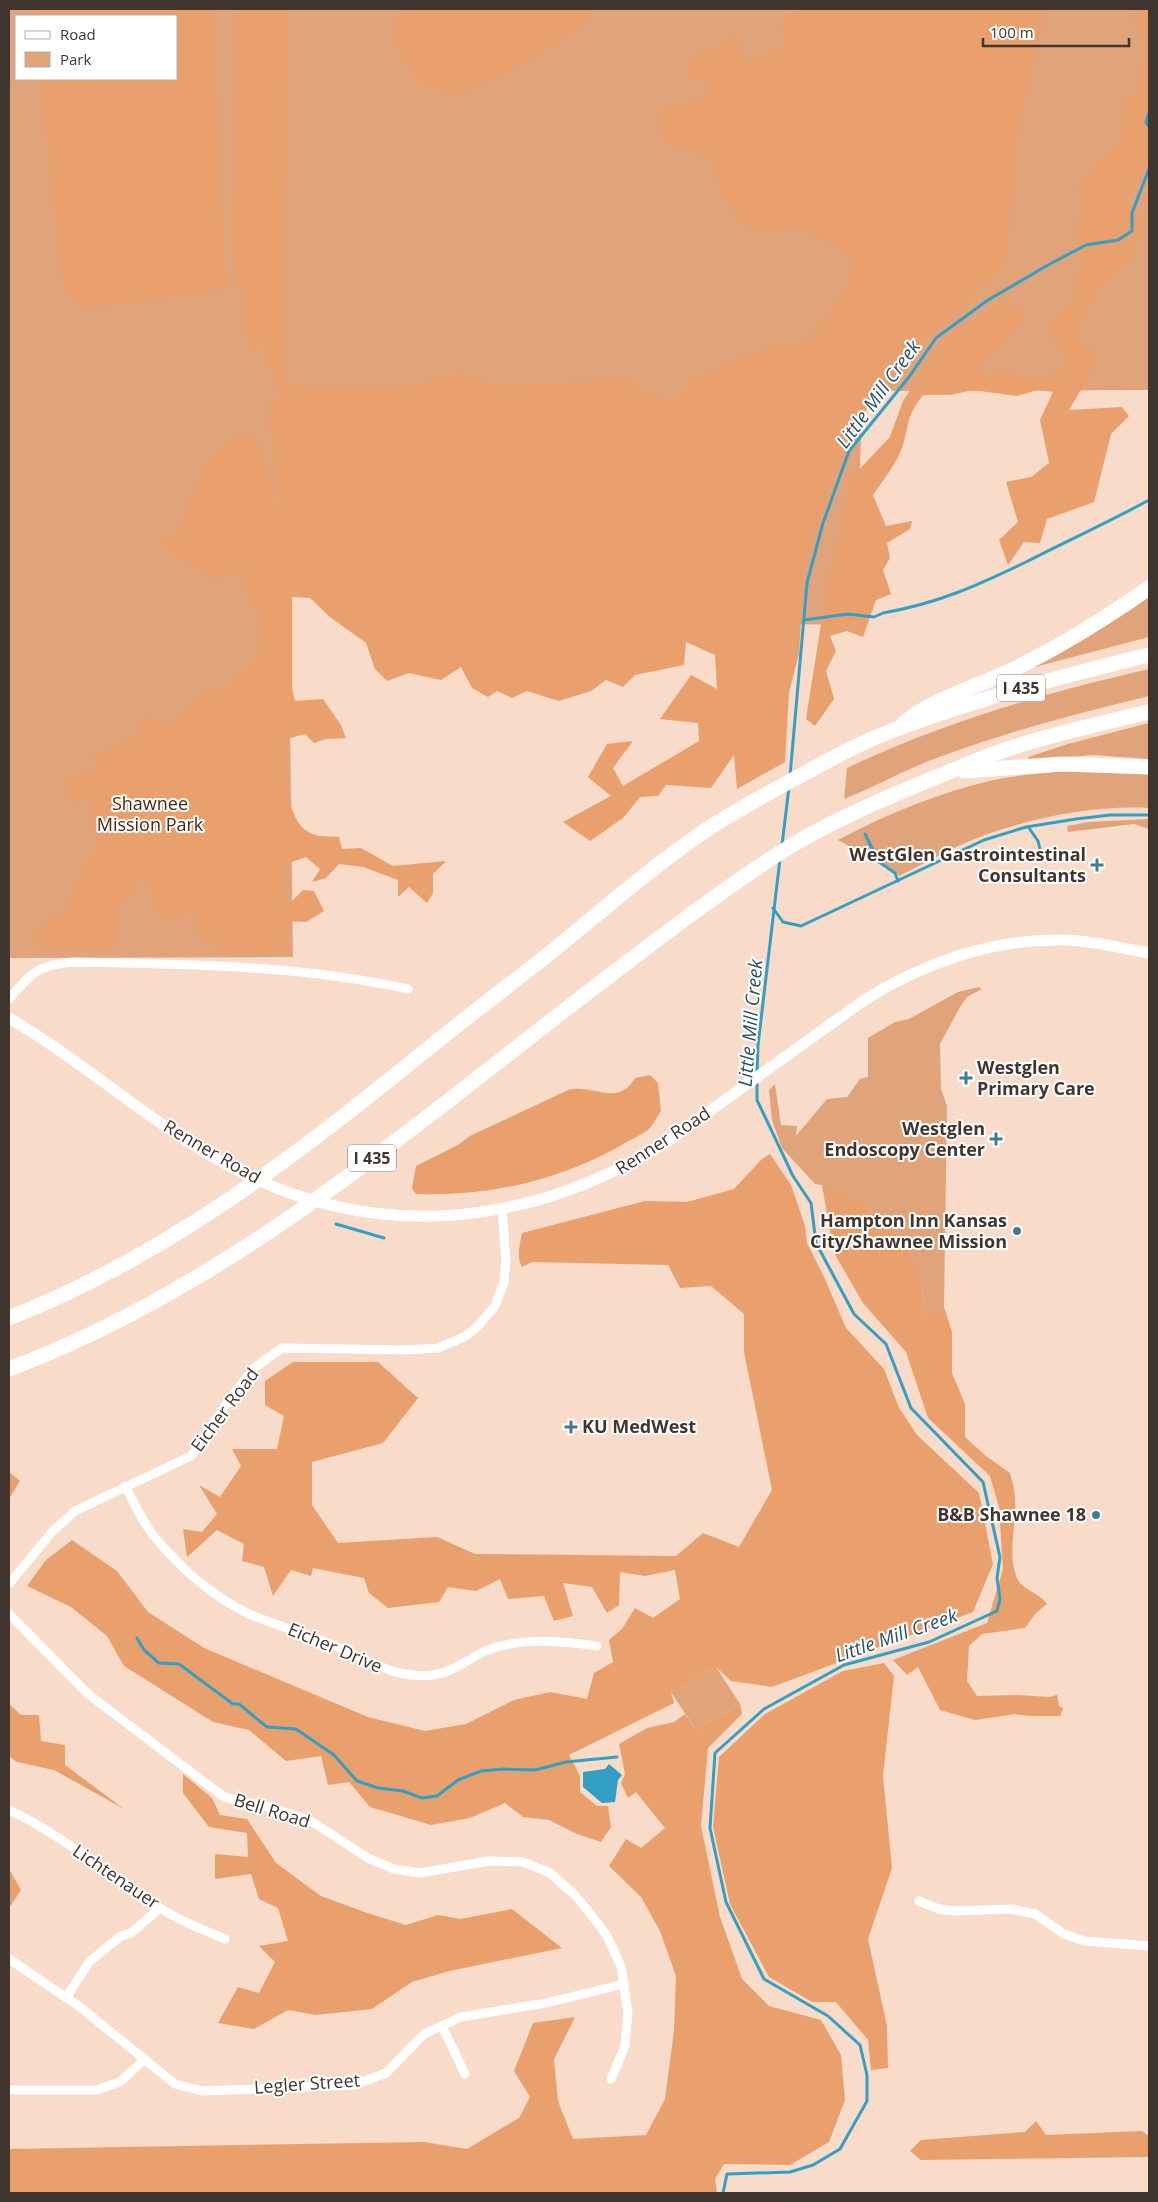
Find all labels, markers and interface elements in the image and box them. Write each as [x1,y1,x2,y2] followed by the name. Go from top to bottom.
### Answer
[15,15,178,80] legend
[983,15,1129,47] scale bar
[990,22,1034,42] text: 100 m
[60,24,96,44] text: Road
[60,49,91,69] text: Park
[830,334,926,453] water label: Little Mill Creek
[997,674,1045,701] road number: I 435
[97,791,204,836] park label: Shawnee Mission Park
[849,842,1086,887] place label: WestGlen Gastrointestinal Consultants
[1090,858,1104,872] marker: WestGlen Gastrointestinal Consultants
[731,958,769,1088] water label: Little Mill Creek
[977,1055,1095,1100] place label: Westglen Primary Care
[959,1071,973,1085] marker: Westglen Primary Care
[610,1101,714,1180] street label: Renner Road
[160,1114,265,1189] street label: Renner Road
[824,1116,985,1161] place label: Westglen Endoscopy Center
[989,1132,1003,1146] marker: Westglen Endoscopy Center
[348,1144,396,1172] road number: I 435
[810,1208,1007,1253] place label: Hampton Inn Kansas City/Shawnee Mission
[1011,1225,1023,1237] marker: Hampton Inn Kansas City/Shawnee Mission
[185,1363,264,1456] street label: Eicher Road
[582,1414,696,1438] place label: KU MedWest
[564,1420,578,1434] marker: KU MedWest
[937,1502,1086,1526] place label: B&B Shawnee 18
[1090,1509,1102,1521] marker: B&B Shawnee 18
[831,1602,961,1668] water label: Little Mill Creek
[284,1616,386,1678] street label: Eicher Drive
[231,1787,313,1833] street label: Bell Road
[69,1838,165,1914] street label: Lichtenauer
[253,2067,361,2099] street label: Legler Street

